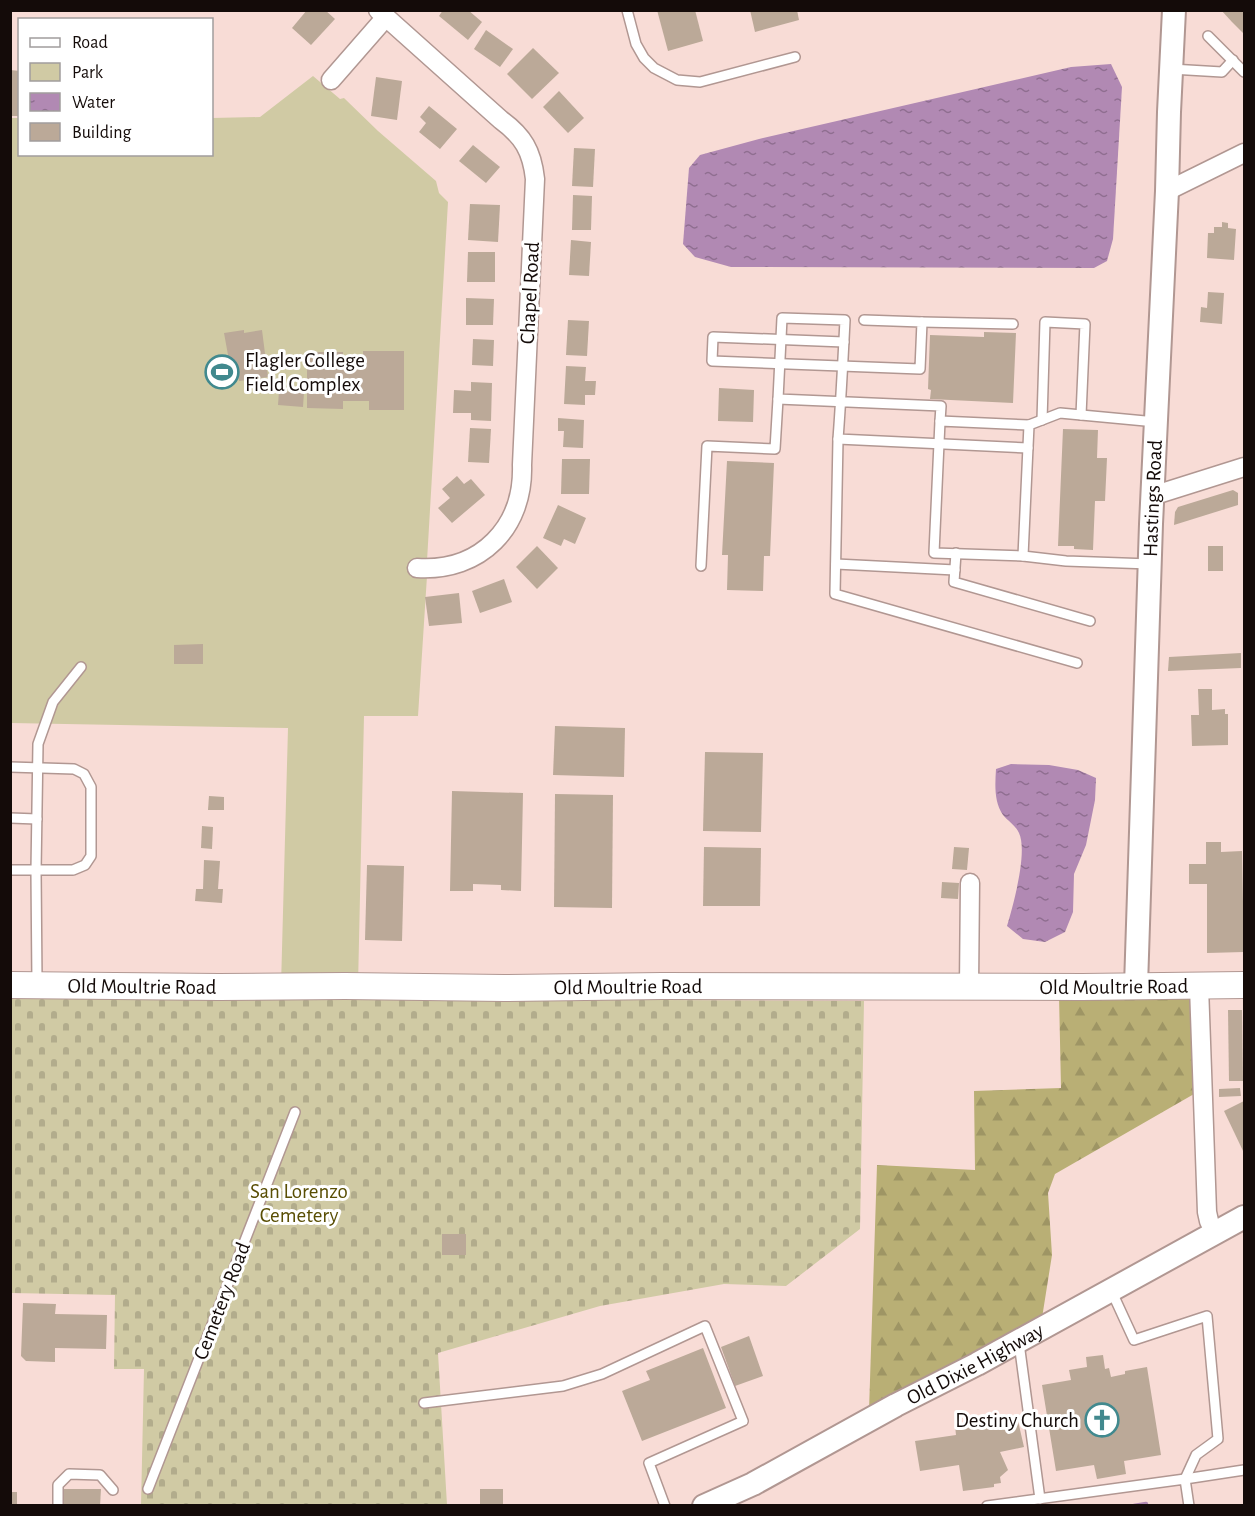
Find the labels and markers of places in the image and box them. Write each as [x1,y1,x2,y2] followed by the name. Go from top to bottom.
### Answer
[245,350,365,395] place label: Flagler College Field Complex
[204,354,240,390] sports icon: Flagler College Field Complex
[1084,1402,1120,1438] church icon: Destiny Church
[955,1410,1079,1431] place label: Destiny Church

